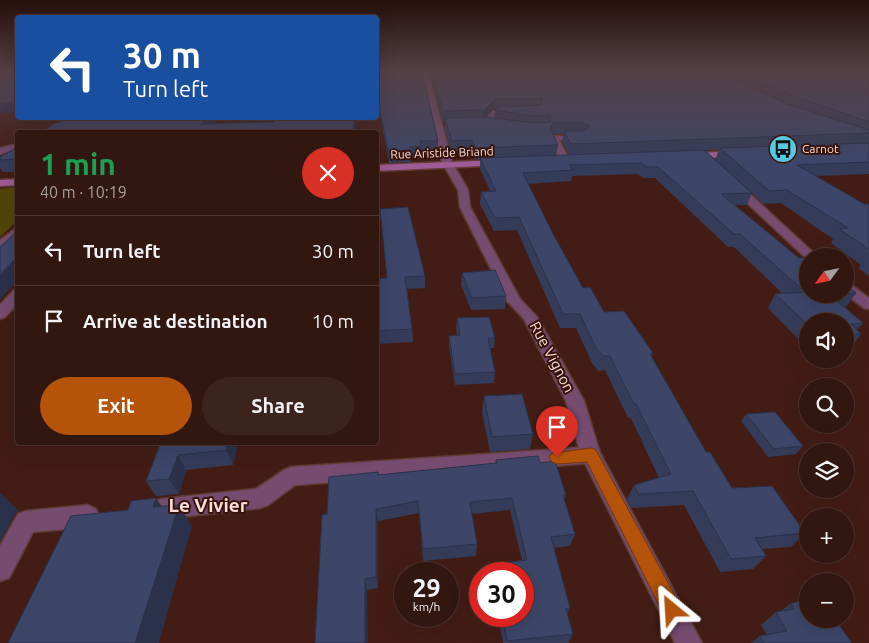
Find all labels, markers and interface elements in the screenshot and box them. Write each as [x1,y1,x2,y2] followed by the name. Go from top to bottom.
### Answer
[40,35,105,100] icon: left
[123,35,201,75] text: 30 m
[123,76,208,101] text: Turn left
[768,134,798,164] bus stop icon: Carnot
[802,142,839,155] place label: Carnot
[390,144,494,161] street label: Rue Aristide Briand
[40,147,116,181] text: 1 min
[302,147,354,199] button: close
[40,183,127,201] text: 40 m · 10:19
[40,237,68,265] icon: left
[83,240,161,262] text: Turn left
[312,240,354,262] text: 30 m
[799,248,854,302] north arrow
[799,248,854,628] map controls
[40,307,68,335] icon: arrive
[83,310,268,332] text: Arrive at destination
[312,310,354,332] text: 10 m
[799,313,854,368] button: sound
[527,318,578,395] street label: Rue Vignon
[40,377,192,435] button: Exit
[202,377,354,435] button: Share
[799,378,854,433] button: search
[536,406,578,457] pin
[543,413,571,441] icon: arrive
[799,443,854,498] button: layers
[168,494,248,516] district label: Le Vivier
[799,508,854,563] button: +
[469,562,534,627] speed limit sign: 30
[799,573,854,628] button: −
[412,574,441,602] text: 29
[645,583,697,635] position arrow
[413,600,440,613] text: km/h

